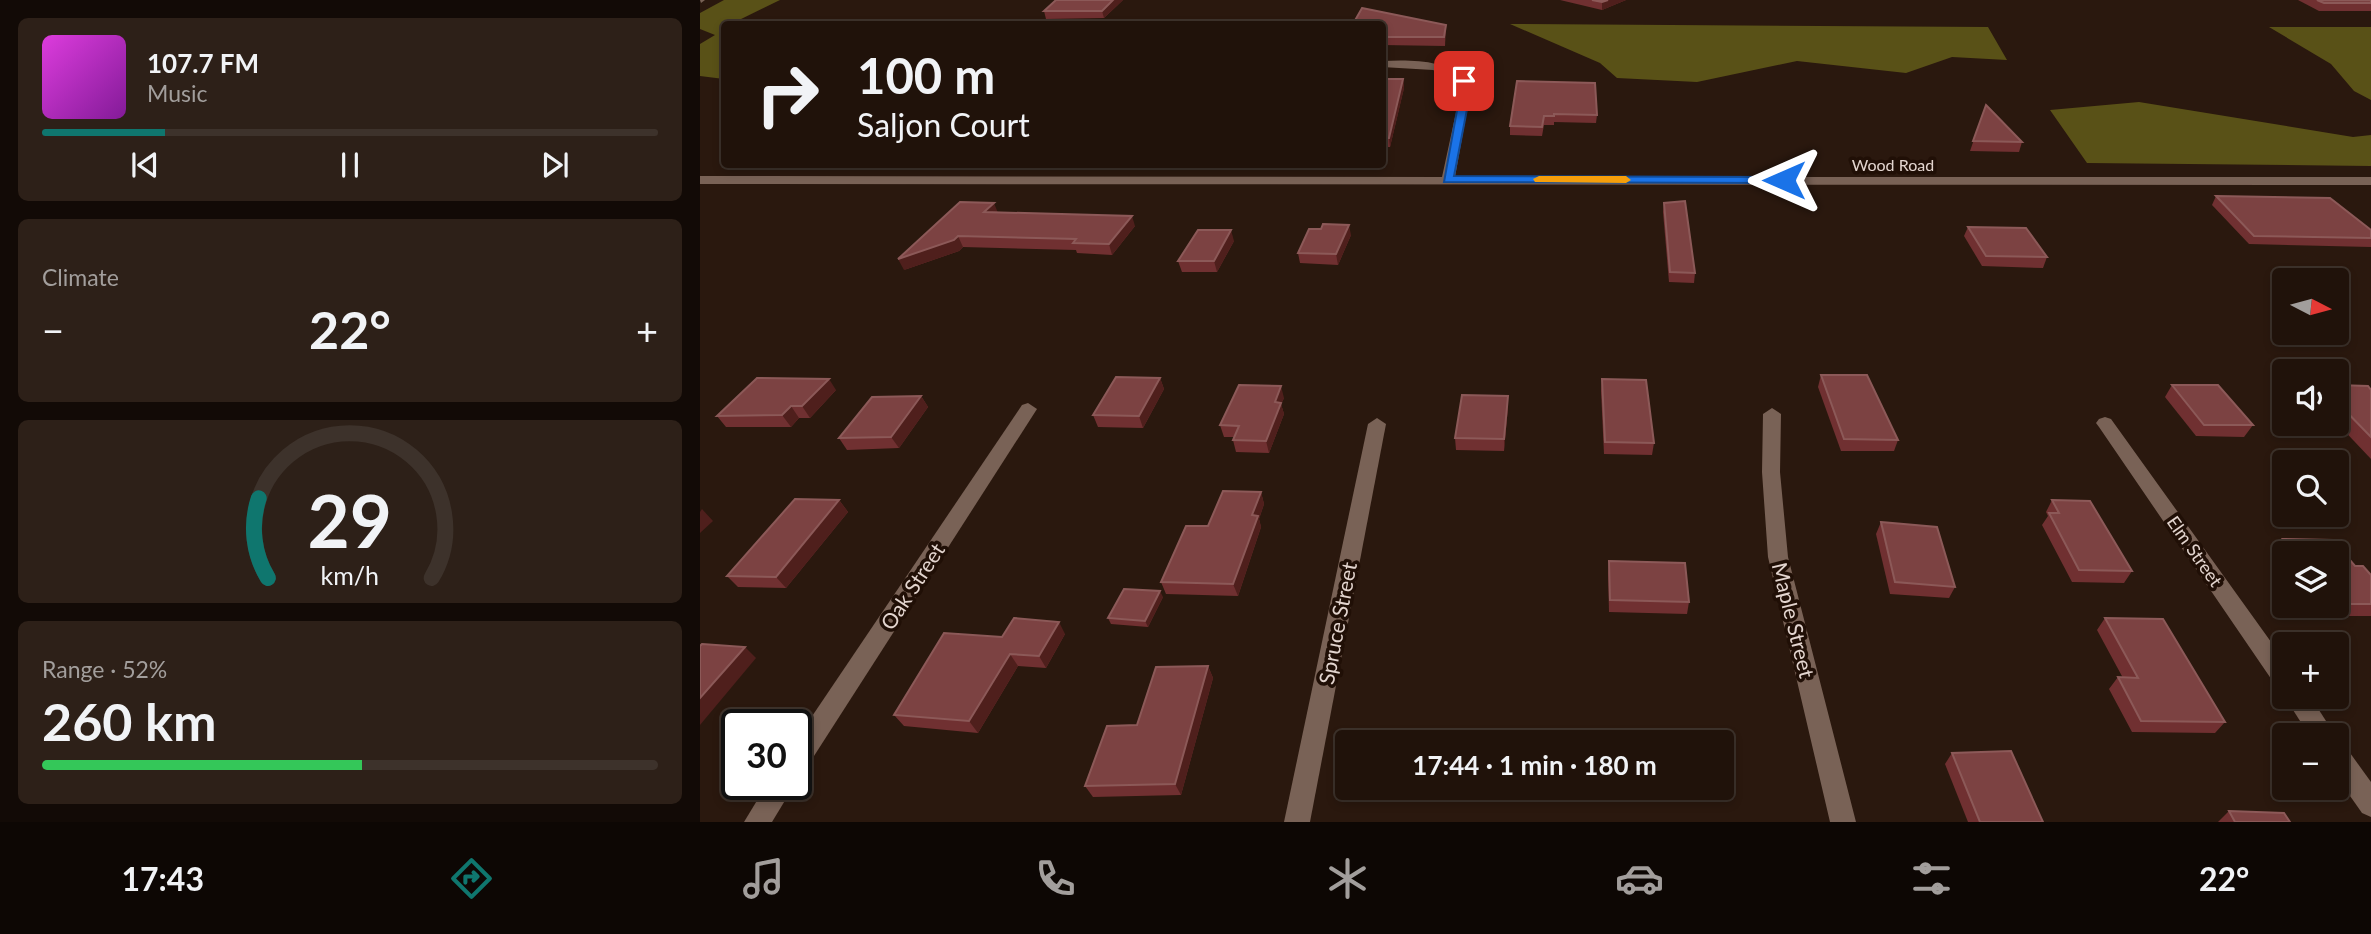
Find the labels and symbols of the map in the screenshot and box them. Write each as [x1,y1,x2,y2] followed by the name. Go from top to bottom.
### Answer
[1434,51,1494,111] pin
[1747,143,1821,217] position arrow
[1852,155,1934,174] street label: Wood Road
[2272,268,2348,345] north arrow
[2163,511,2228,591] street label: Elm Street
[875,538,950,634] street label: Oak Street
[1313,559,1361,686] street label: Spruce Street
[1768,560,1821,681] street label: Maple Street
[721,709,812,800] speed limit sign: 30

